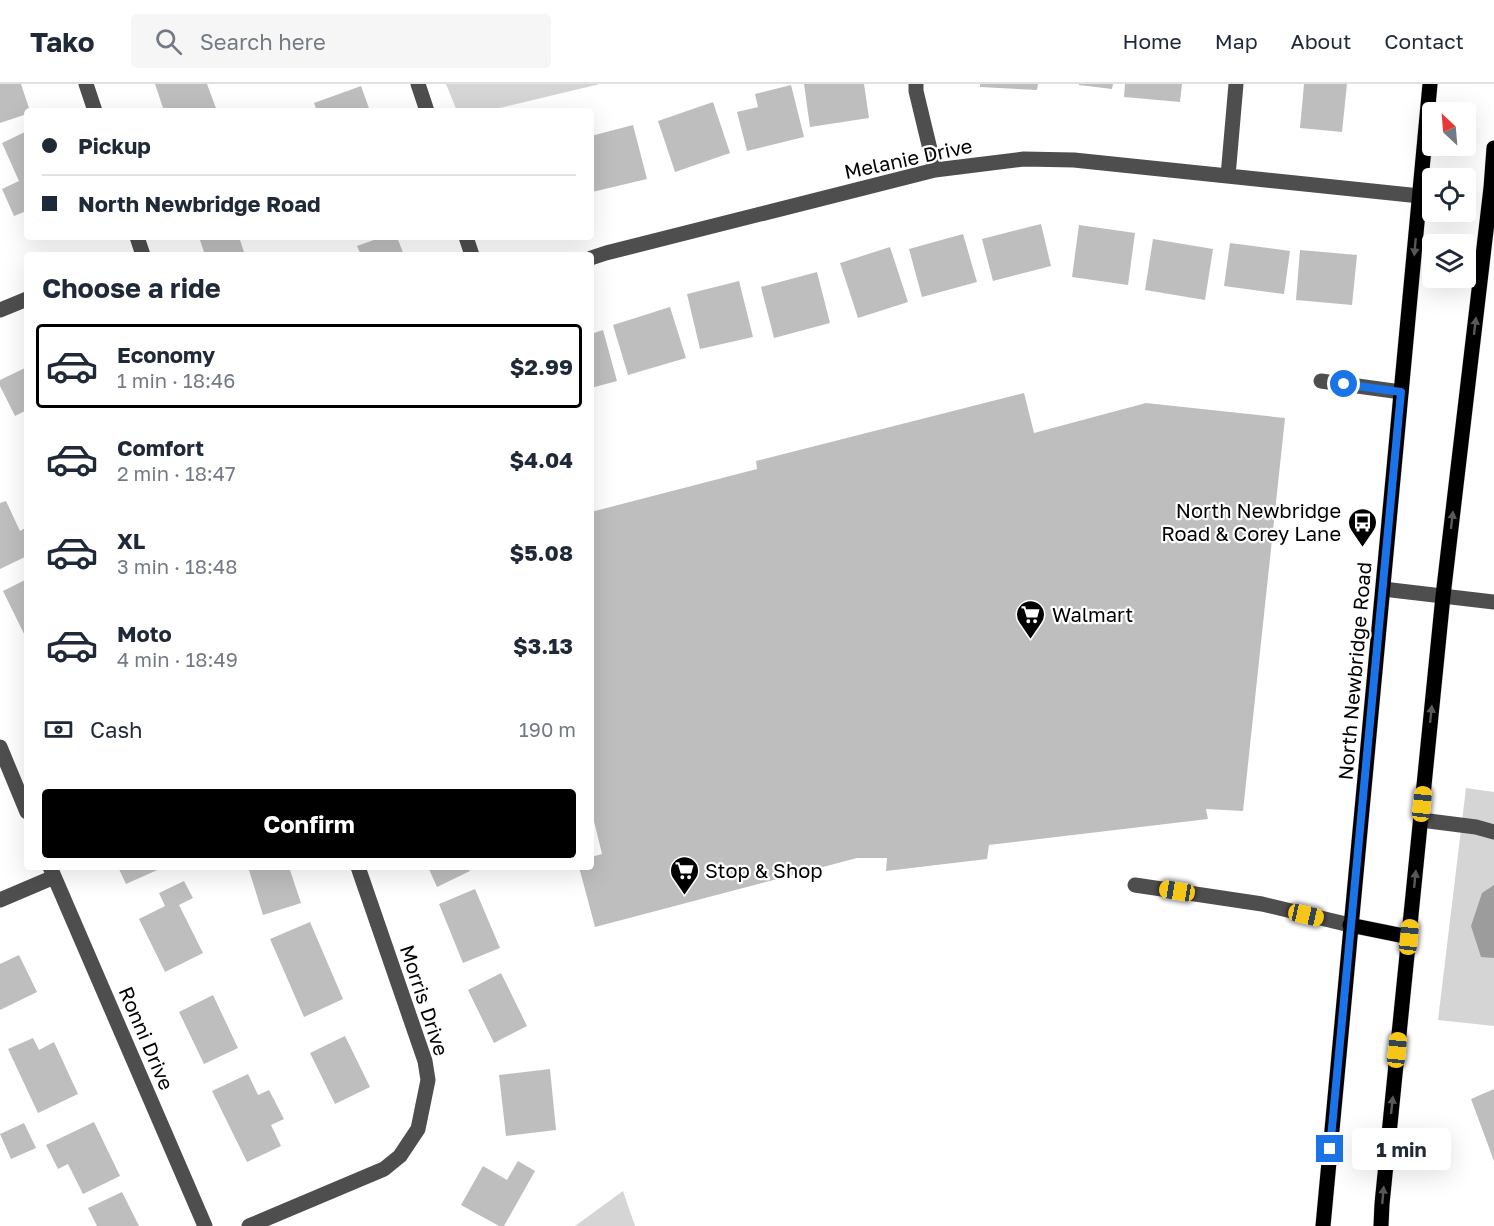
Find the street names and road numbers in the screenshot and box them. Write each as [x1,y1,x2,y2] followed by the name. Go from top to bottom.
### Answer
[842,133,974,183] street label: Melanie Drive
[1332,561,1376,781] street label: North Newbridge Road
[396,941,454,1059] street label: Morris Drive
[114,983,180,1093] street label: Ronni Drive

